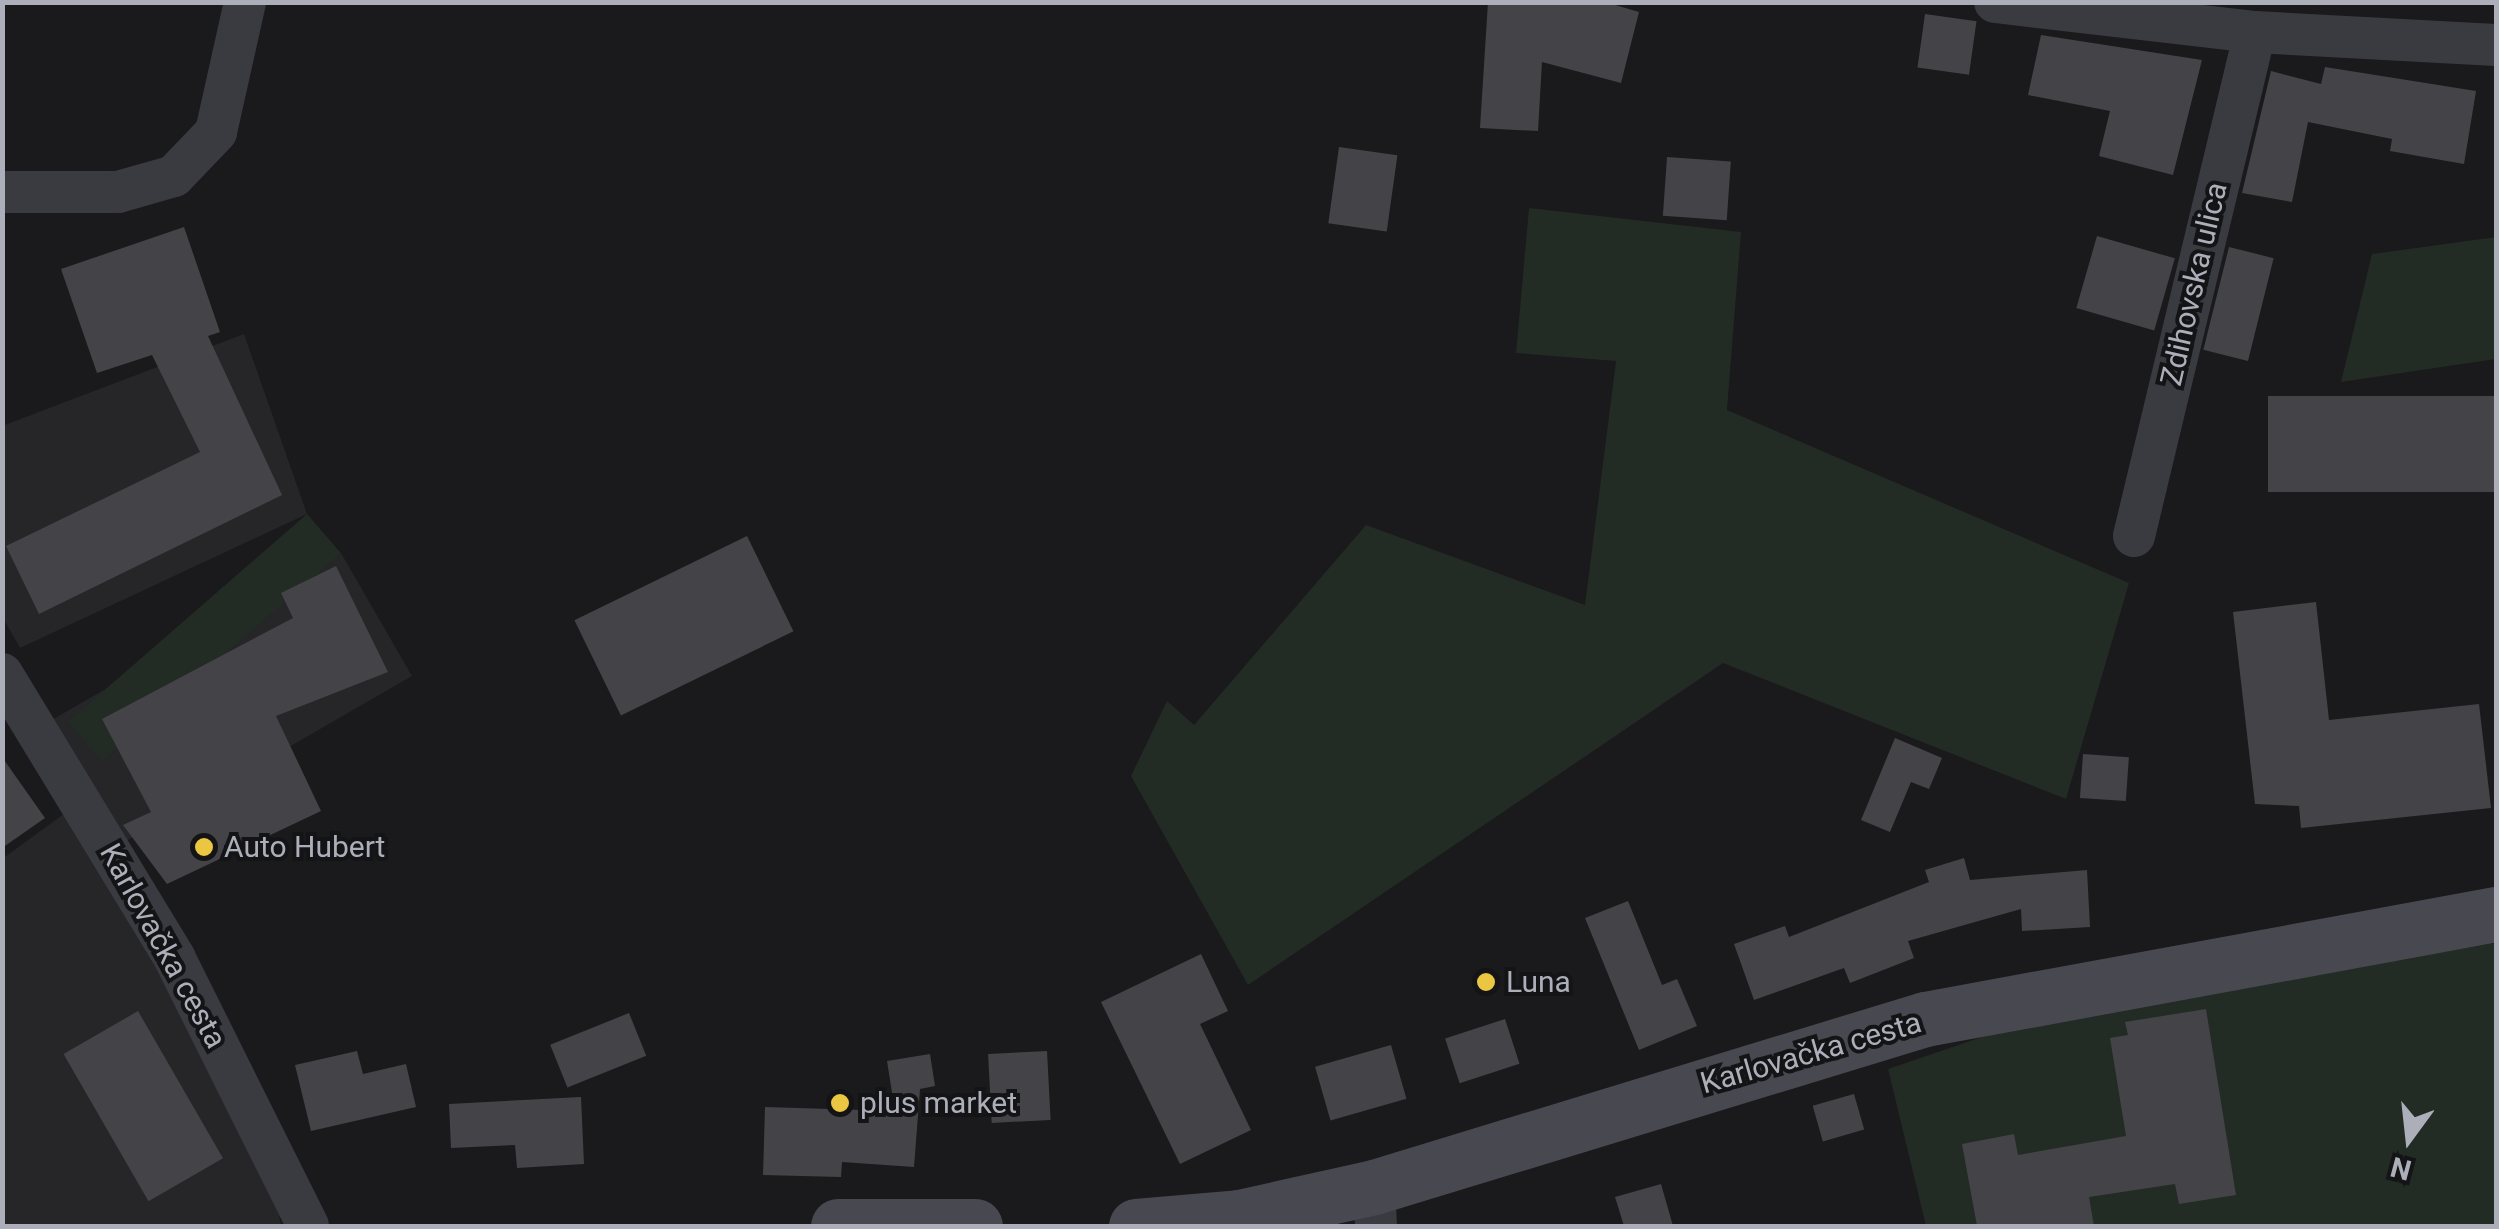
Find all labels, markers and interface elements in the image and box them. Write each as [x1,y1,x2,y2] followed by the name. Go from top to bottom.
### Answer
[2153,179,2235,389] street label: Zdihovska ulica
[224,829,385,865] place label: Auto Hubert
[193,836,215,858] marker: Auto Hubert
[92,838,234,1054] street label: Karlovačka cesta
[1506,964,1571,1000] place label: Luna
[1475,971,1497,993] marker: Luna
[1696,1004,1926,1102] street label: Karlovačka cesta
[860,1085,1017,1121] place label: plus market
[2359,1089,2459,1189] north arrow
[829,1092,851,1114] marker: plus market
[2387,1150,2415,1187] text: N

